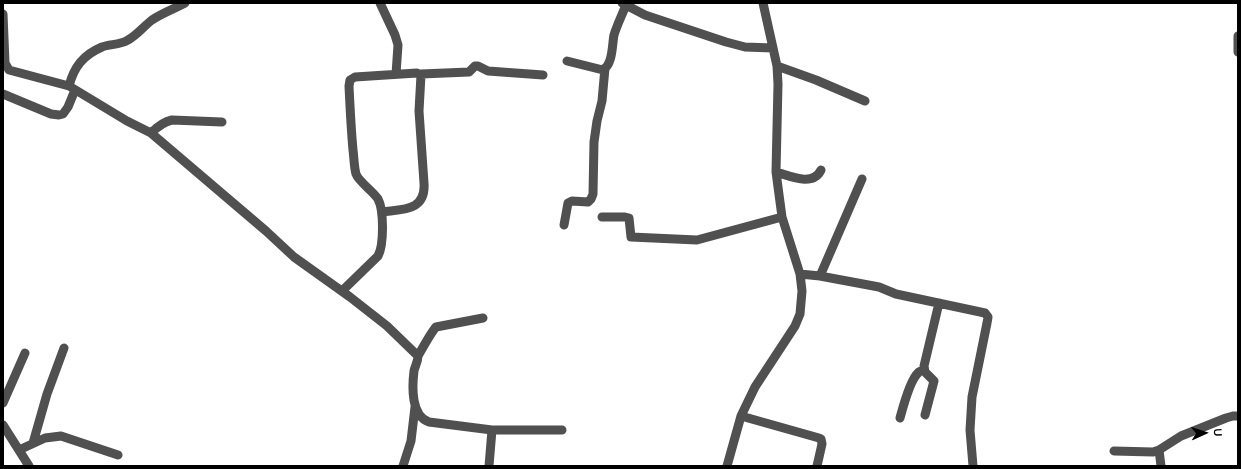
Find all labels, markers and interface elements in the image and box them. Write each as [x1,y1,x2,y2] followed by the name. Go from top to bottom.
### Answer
[1185,413,1225,453] north arrow
[1210,428,1225,437] text: U

